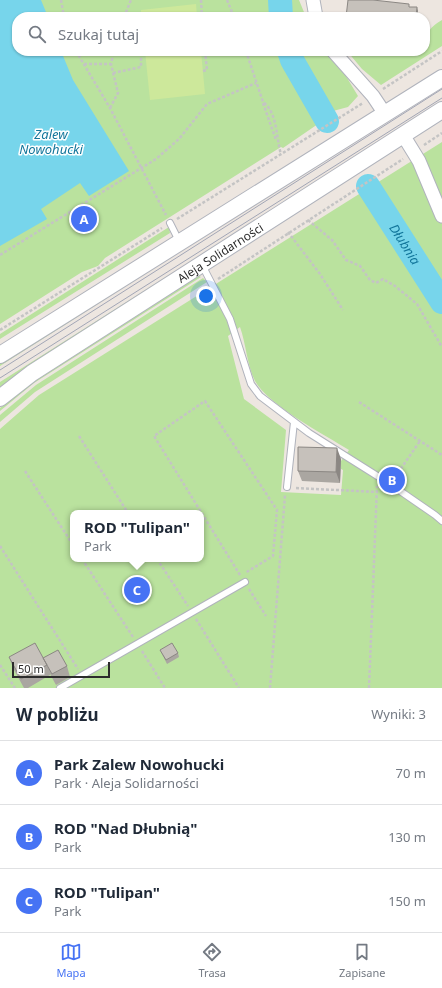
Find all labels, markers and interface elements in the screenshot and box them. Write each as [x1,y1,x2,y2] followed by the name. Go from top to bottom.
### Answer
[12,12,430,56] search box
[26,23,48,45] icon: search
[58,24,139,44] text: Szukaj tutaj
[19,125,83,158] water label: Zalew Nowohucki
[71,204,97,234] pin: A
[174,218,266,286] street label: Aleja Solidarności
[385,220,425,269] water label: Dłubnia
[196,286,216,306] your location
[379,465,405,495] pin: B
[70,510,204,562] popup
[84,517,190,537] text: ROD "Tulipan"
[84,537,112,555] text: Park
[124,575,150,605] pin: C
[12,660,110,679] scale bar
[18,661,44,676] text: 50 m
[16,703,99,726] text: W pobliżu
[371,705,426,723] text: Wyniki: 3
[54,754,224,774] text: Park Zalew Nowohucki
[25,764,34,782] text: A
[396,764,426,782] text: 70 m
[54,774,199,792] text: Park · Aleja Solidarności
[54,818,197,838] text: ROD "Nad Dłubnią"
[25,828,33,846] text: B
[388,828,426,846] text: 130 m
[54,838,81,856] text: Park
[54,882,160,902] text: ROD "Tulipan"
[25,892,33,910] text: C
[388,892,426,910] text: 150 m
[54,902,81,920] text: Park
[56,941,86,980] tab: Mapa
[199,941,226,980] tab: Trasa
[339,941,385,980] tab: Zapisane

